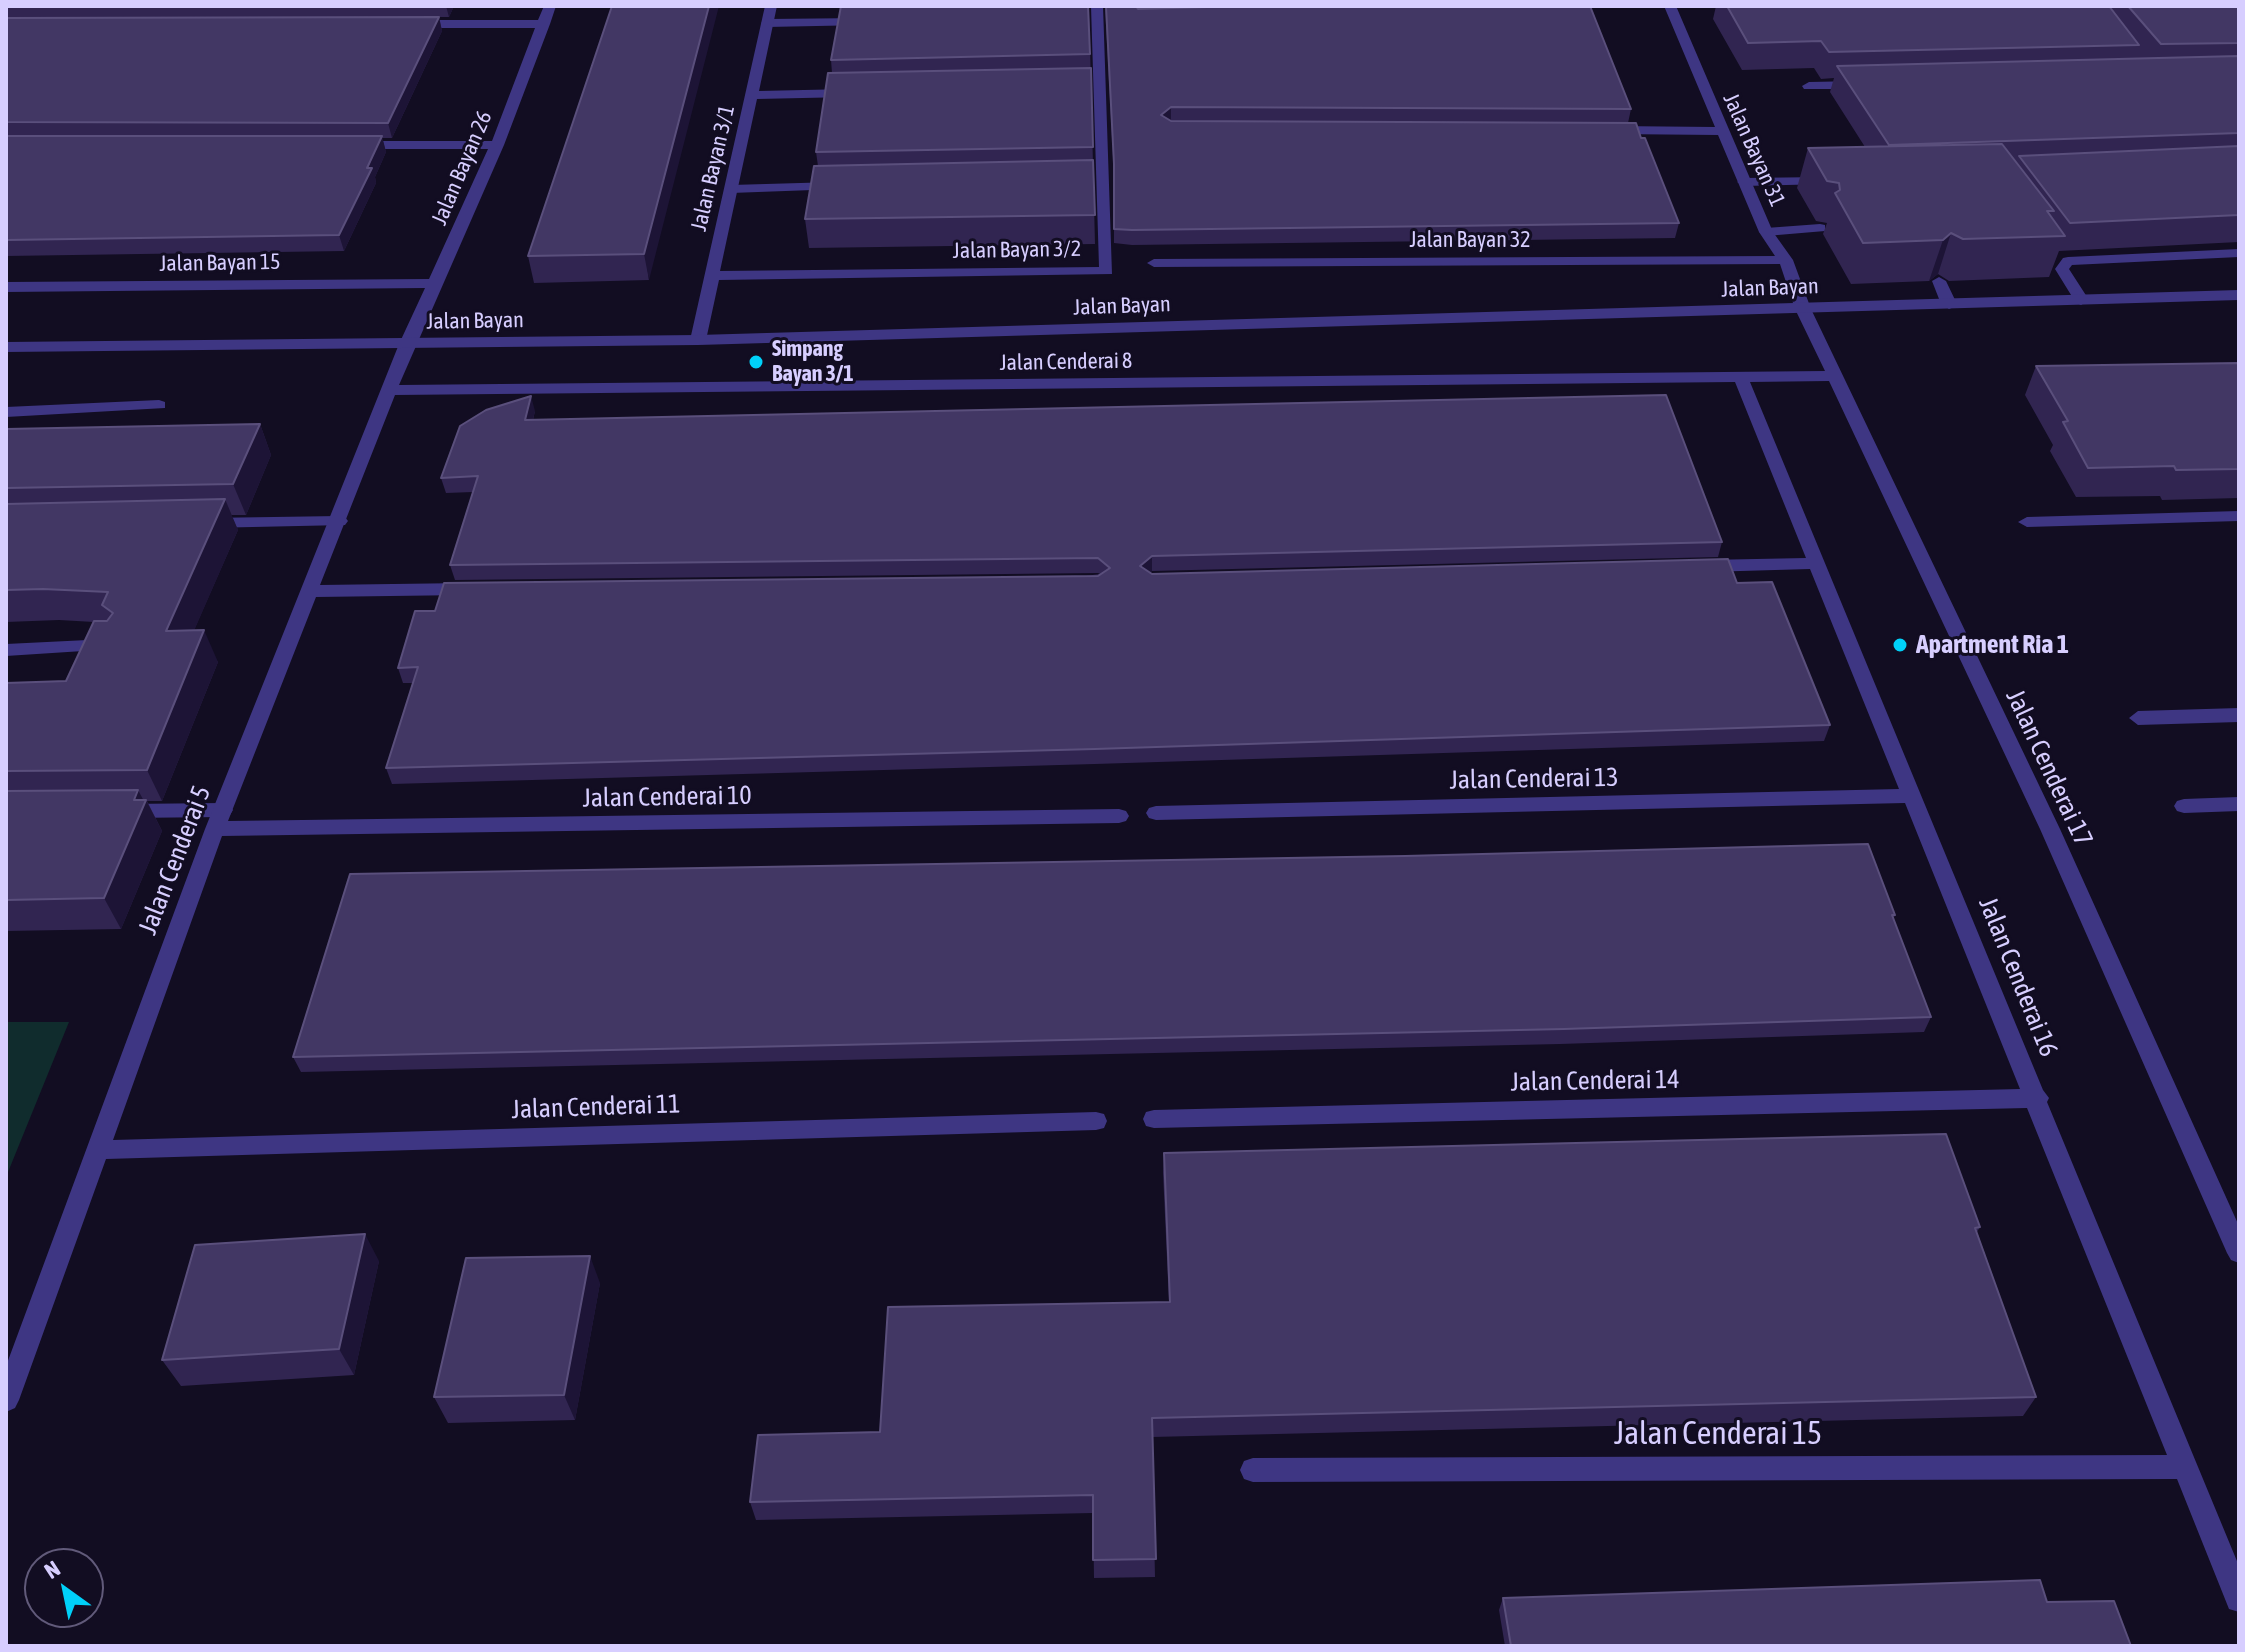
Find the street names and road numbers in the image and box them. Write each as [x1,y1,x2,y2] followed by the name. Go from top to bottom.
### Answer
[1717,89,1791,211] street label: Jalan Bayan 31
[686,102,740,234] street label: Jalan Bayan 3/1
[426,107,498,229] street label: Jalan Bayan 26
[1409,227,1531,253] street label: Jalan Bayan 32
[953,236,1081,264] street label: Jalan Bayan 3/2
[159,249,281,277] street label: Jalan Bayan 15
[1721,273,1819,303] street label: Jalan Bayan
[1073,291,1171,321] street label: Jalan Bayan
[426,307,524,335] street label: Jalan Bayan
[999,348,1133,376] street label: Jalan Cenderai 8
[1999,685,2099,851] street label: Jalan Cenderai 17
[1449,762,1619,796] street label: Jalan Cenderai 13
[582,780,752,814] street label: Jalan Cenderai 10
[132,781,218,939] street label: Jalan Cenderai 5
[1972,893,2064,1061] street label: Jalan Cenderai 16
[1510,1064,1680,1098] street label: Jalan Cenderai 14
[511,1088,681,1126] street label: Jalan Cenderai 11
[1614,1415,1822,1453] street label: Jalan Cenderai 15

